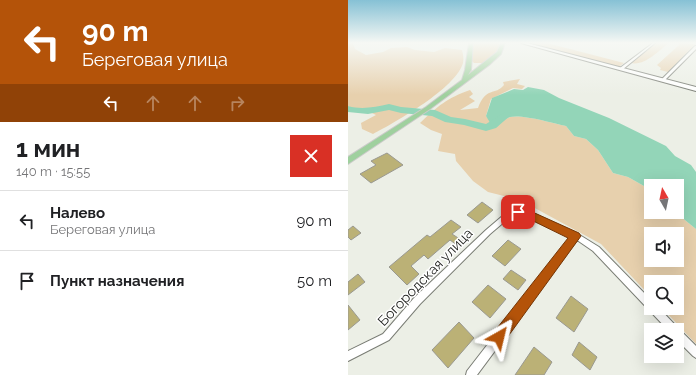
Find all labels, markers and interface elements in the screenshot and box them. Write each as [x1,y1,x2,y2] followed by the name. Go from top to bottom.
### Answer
[82,15,148,48] text: 90 m
[16,16,68,68] icon: left
[82,49,228,70] text: Береговая улица
[100,92,122,114] icon: left
[142,92,164,114] icon: ahead
[184,92,206,114] icon: ahead
[226,92,248,114] icon: right
[16,134,80,163] text: 1 мин
[290,135,332,177] button: close
[16,164,90,179] text: 140 m · 15:55
[644,179,684,219] north arrow
[644,179,684,363] map controls
[501,195,535,229] pin
[507,201,529,223] icon: arrive
[50,204,105,222] text: Налево
[16,210,38,232] icon: left
[296,212,332,230] text: 90 m
[50,222,155,237] text: Береговая улица
[374,225,476,329] street label: Богородская улица
[644,227,684,267] button: sound
[16,270,38,292] icon: arrive
[50,272,184,290] text: Пункт назначения
[297,272,332,290] text: 50 m
[644,275,684,315] button: search
[478,316,520,358] position arrow
[644,323,684,363] button: layers

